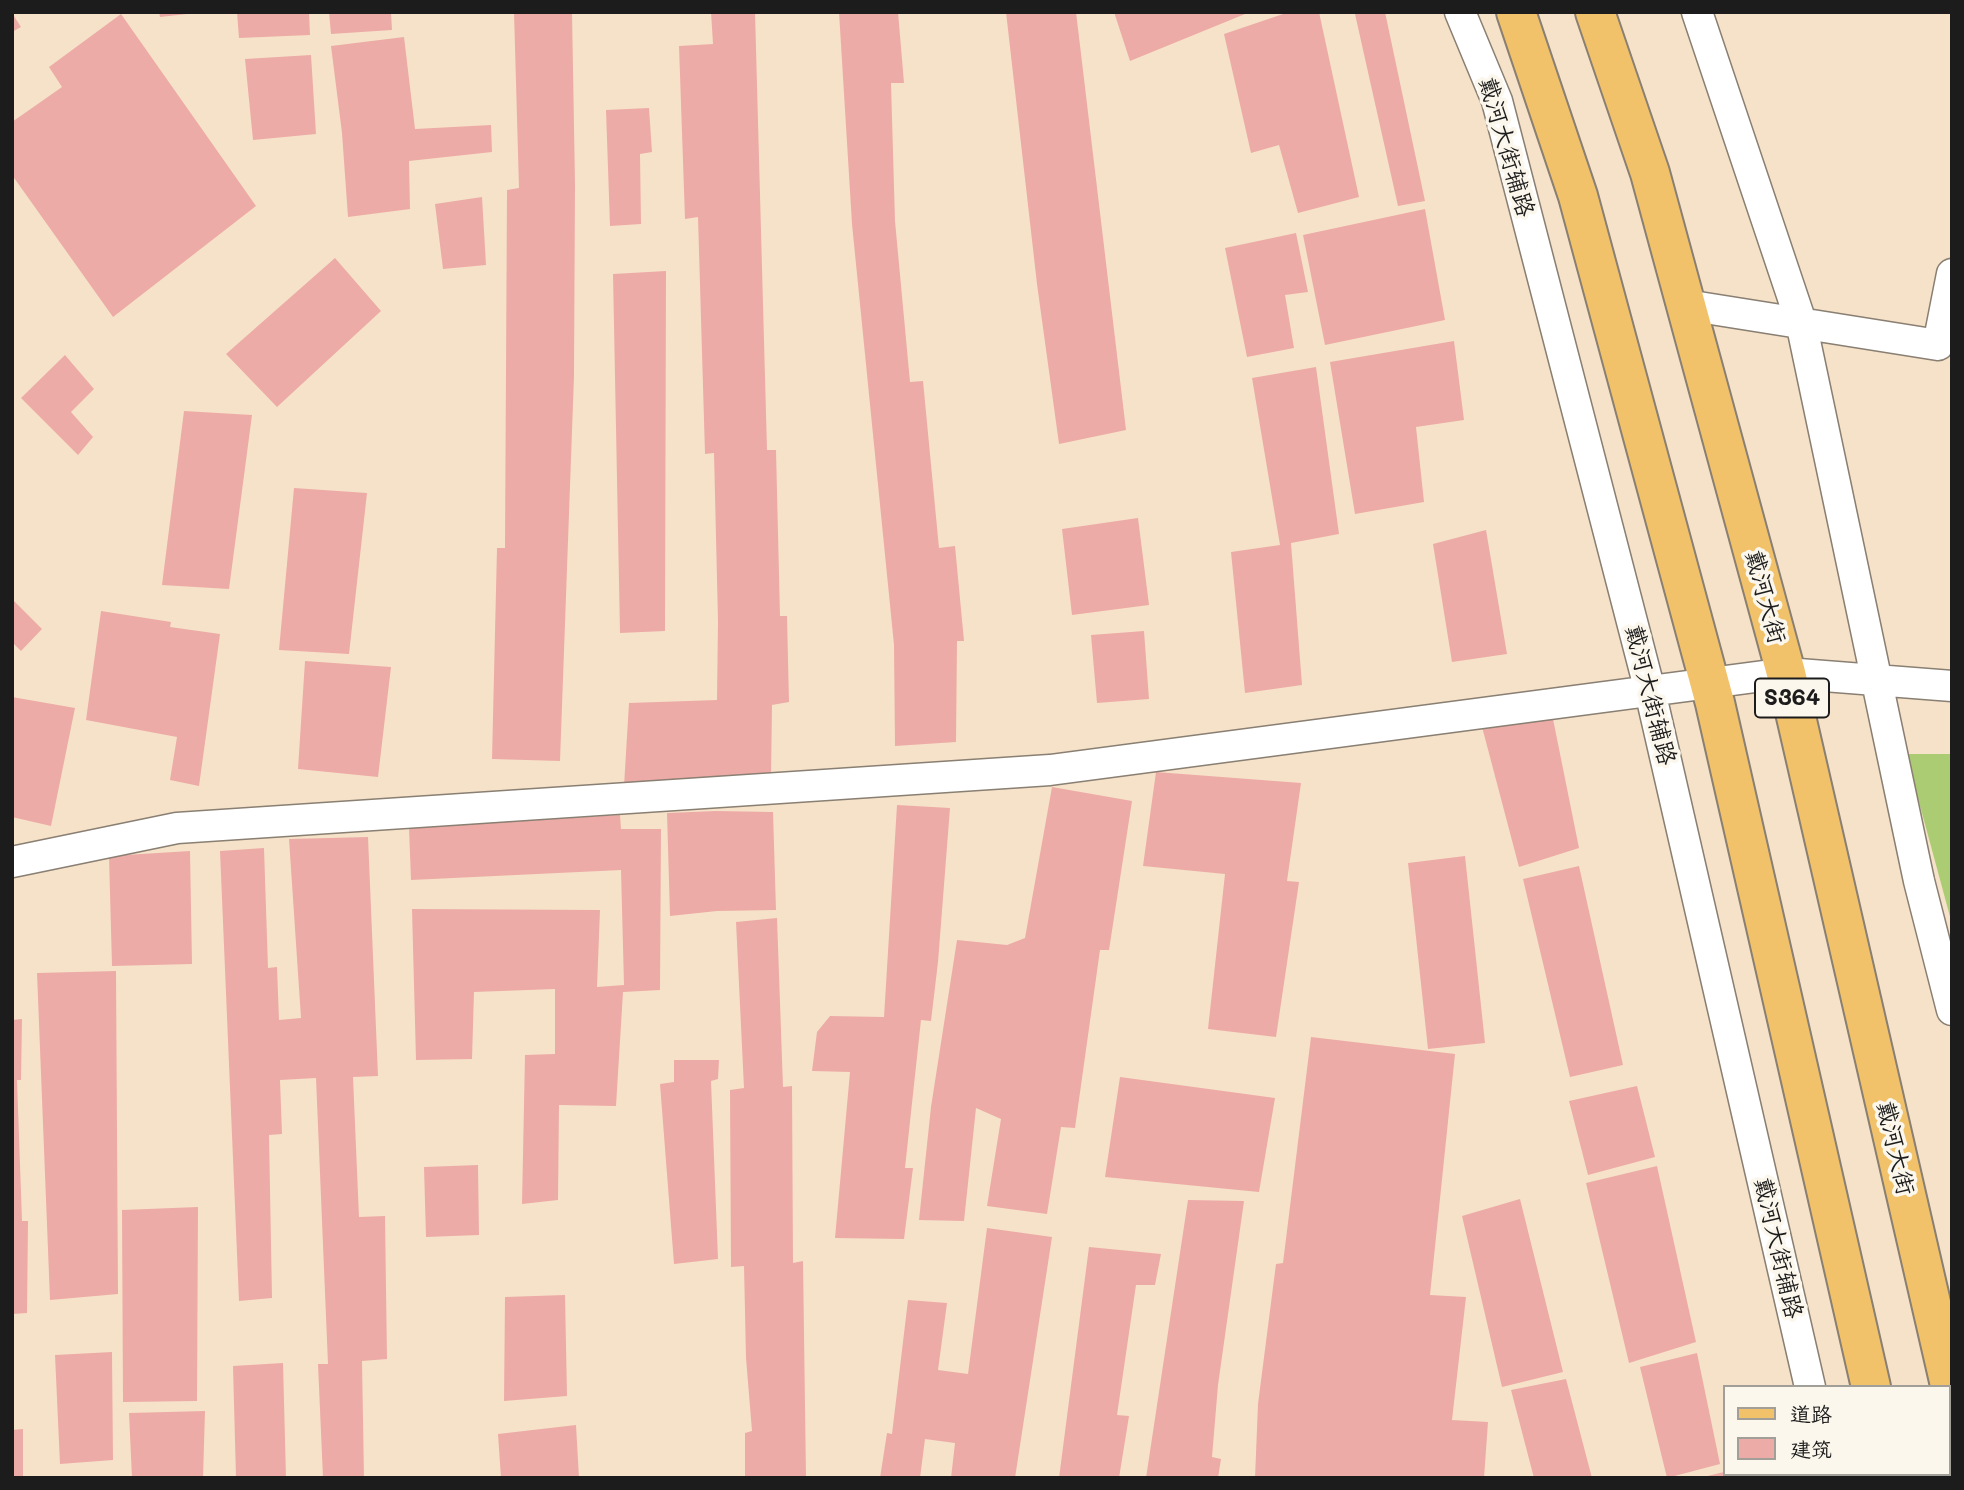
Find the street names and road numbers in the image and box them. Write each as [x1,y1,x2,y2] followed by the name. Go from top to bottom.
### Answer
[1472,74,1540,220] street label: 戴河大街辅路
[1739,547,1791,647] street label: 戴河大街
[1619,622,1681,768] street label: 戴河大街辅路
[1755,678,1829,718] road number: S364
[1870,1098,1920,1198] street label: 戴河大街
[1748,1175,1808,1321] street label: 戴河大街辅路

